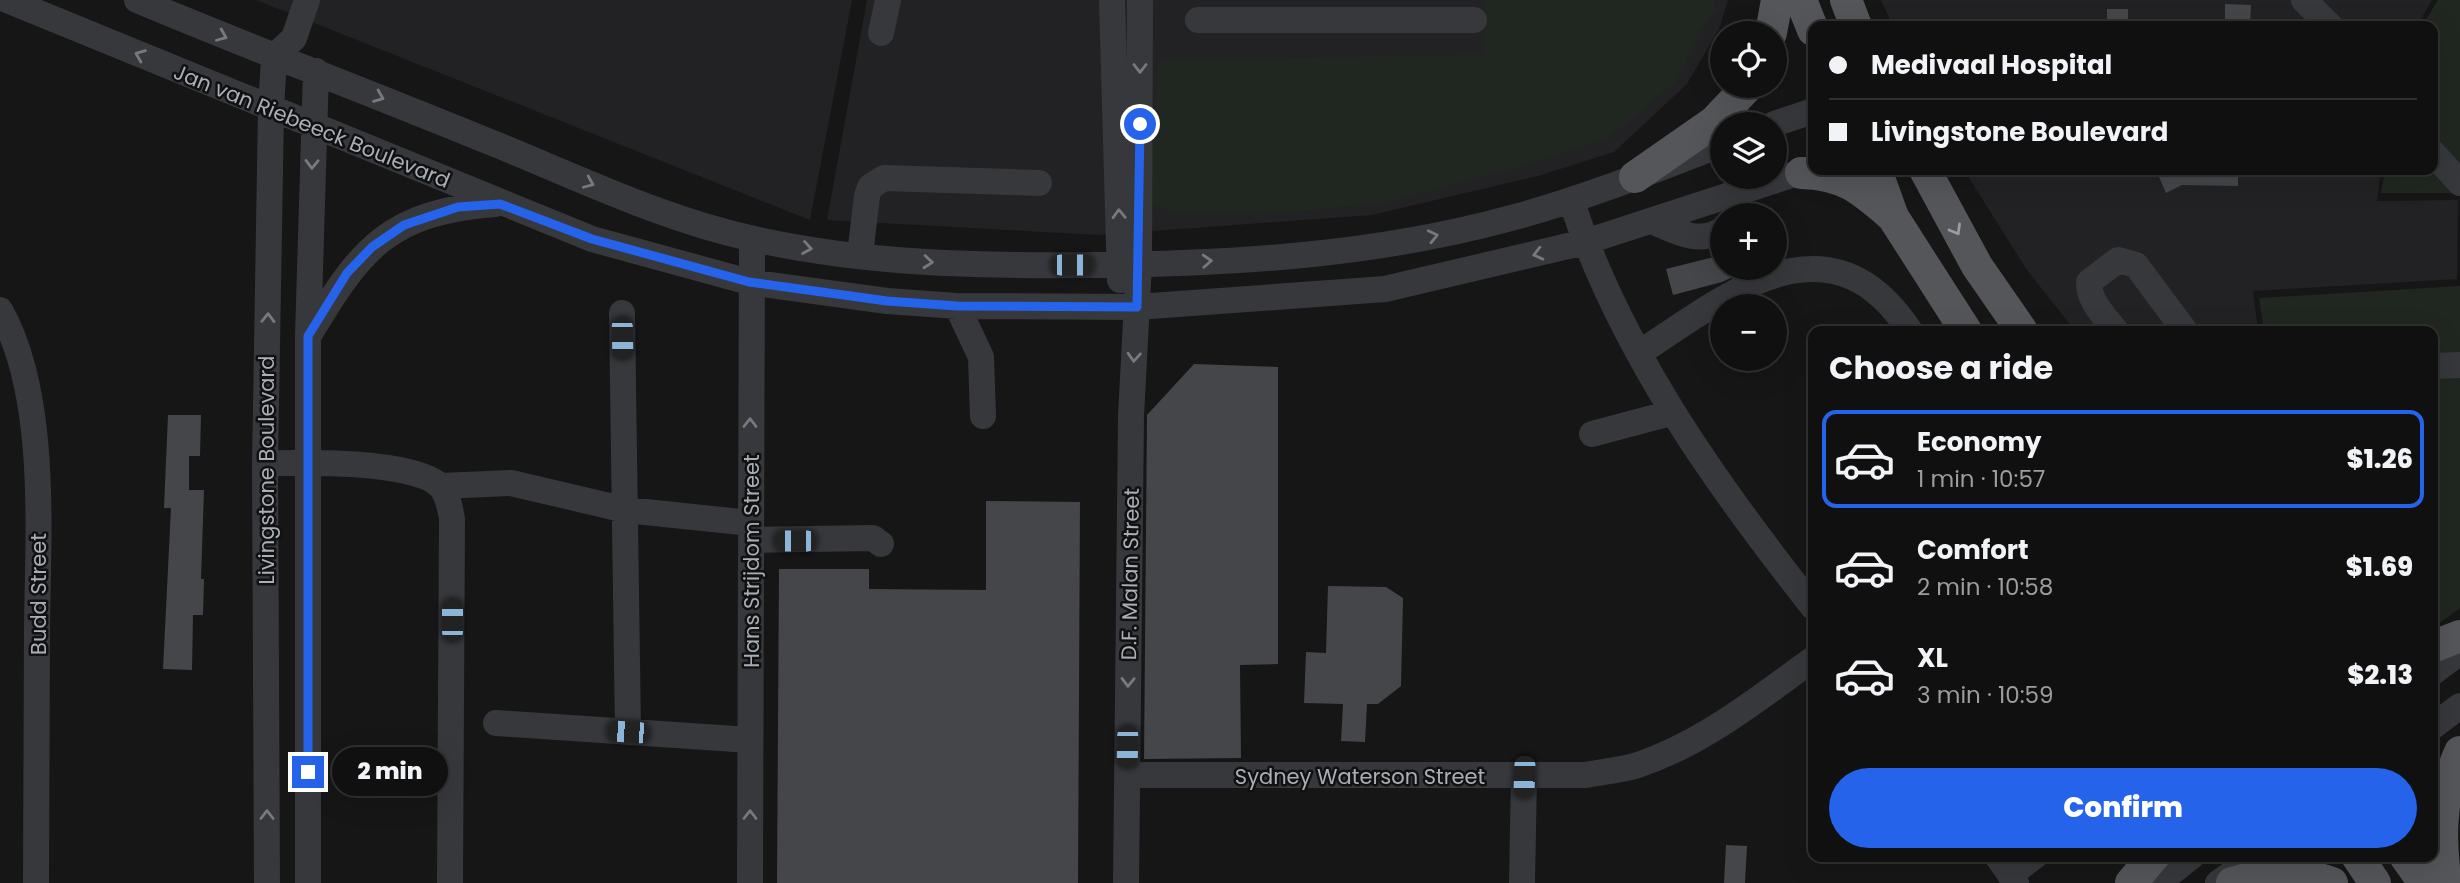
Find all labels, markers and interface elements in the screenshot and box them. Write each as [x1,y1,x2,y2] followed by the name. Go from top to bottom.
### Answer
[1710,21,1787,371] map controls
[1710,21,1787,98] button: locate
[216,27,228,41] one-way arrow
[1871,47,2112,83] text: Medivaal Hospital
[135,49,147,63] one-way arrow
[169,57,455,195] street label: Jan van Riebeeck Boulevard
[1132,63,1148,74] one-way arrow
[372,88,384,102] one-way arrow
[1124,108,1156,140] route start
[1710,112,1787,189] button: layers
[1871,114,2169,150] text: Livingstone Boulevard
[304,159,320,169] one-way arrow
[582,175,595,189] one-way arrow
[1710,203,1787,280] button: +
[1111,208,1126,219] one-way arrow
[1948,223,1961,236] one-way arrow
[1427,230,1439,244] one-way arrow
[801,240,813,255] one-way arrow
[1532,246,1544,261] one-way arrow
[923,254,934,269] one-way arrow
[1202,254,1213,269] one-way arrow
[1052,255,1094,276] car
[1710,294,1787,371] button: −
[260,312,276,323] one-way arrow
[612,317,633,359] car
[1829,345,2053,390] text: Choose a ride
[1127,352,1142,363] one-way arrow
[252,356,281,584] street label: Livingstone Boulevard
[742,417,758,428] one-way arrow
[1917,424,2041,460] text: Economy
[1833,428,1896,491] icon: car
[2347,441,2413,477] text: $1.26
[737,454,766,668] street label: Hans Strijdom Street
[1917,463,2045,495] text: 1 min · 10:57
[1114,488,1146,660] street label: D.F. Malan Street
[775,531,817,552] car
[1917,532,2029,568] text: Comfort
[24,533,53,655] street label: Budd Street
[1833,536,1896,599] icon: car
[2346,549,2413,585] text: $1.69
[1917,571,2053,603] text: 2 min · 10:58
[442,599,463,641] car
[1917,640,1948,676] text: XL
[1833,644,1896,707] icon: car
[2347,657,2413,693] text: $2.13
[1120,678,1136,688] one-way arrow
[1917,679,2054,711] text: 3 min · 10:59
[607,720,650,744] car
[1117,726,1138,768] car
[332,748,448,796] callout: 2 min
[358,755,422,787] text: 2 min
[292,756,324,788] route end
[1513,756,1536,798] car
[1235,762,1485,791] street label: Sydney Waterson Street
[1829,768,2417,848] button: Confirm
[259,809,275,820] one-way arrow
[742,809,758,820] one-way arrow

